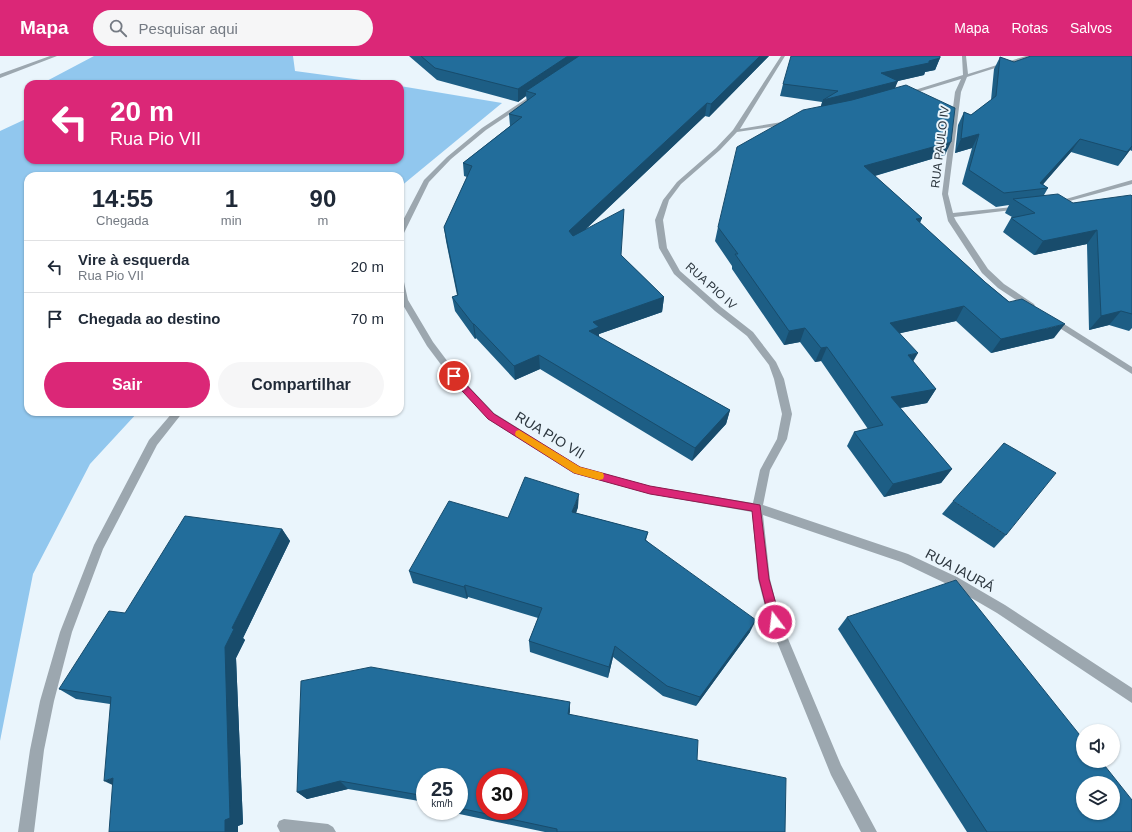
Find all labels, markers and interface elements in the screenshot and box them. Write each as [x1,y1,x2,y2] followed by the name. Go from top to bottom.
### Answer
[93,10,373,46] search box
[20,17,69,38] text: Mapa
[107,17,129,39] icon: search
[139,20,238,37] text: Pesquisar aqui
[954,20,989,36] text: Mapa
[1011,20,1048,36] text: Rotas
[1070,20,1112,36] text: Salvos
[44,96,96,148] icon: left
[110,96,174,127] text: 20 m
[928,105,952,189] street label: RUA PAULO IV
[110,129,201,149] text: Rua Pio VII
[92,185,153,212] text: 14:55
[225,185,238,212] text: 1
[310,185,336,212] text: 90
[96,213,149,228] text: Chegada
[221,213,242,228] text: min
[317,213,328,228] text: m
[78,251,189,268] text: Vire à esquerda
[44,256,66,278] icon: left
[351,258,384,275] text: 20 m
[683,260,739,312] street label: RUA PIO IV
[78,268,144,283] text: Rua Pio VII
[44,308,66,330] icon: arrive
[78,310,221,327] text: Chegada ao destino
[351,310,384,327] text: 70 m
[437,359,471,393] pin
[44,362,210,408] button: Sair
[218,362,384,408] button: Compartilhar
[443,365,465,387] icon: arrive
[513,408,587,462] street label: RUA PIO VII
[923,545,998,595] street label: RUA IAURÁ
[754,601,796,643] position arrow
[1076,724,1120,820] map controls
[1076,724,1120,768] button: sound
[476,768,528,820] speed limit sign: 30
[1076,776,1120,820] button: layers
[431,778,453,800] text: 25
[431,798,453,809] text: km/h

